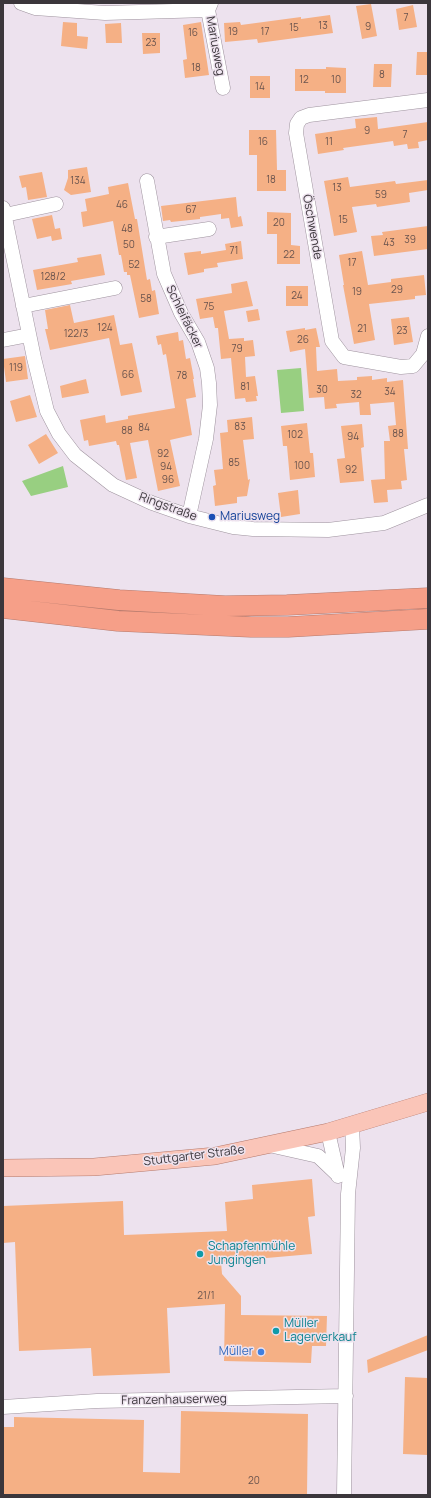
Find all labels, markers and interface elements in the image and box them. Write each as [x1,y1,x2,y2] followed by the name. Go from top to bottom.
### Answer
[403,12,409,24] house number: 7
[203,15,227,77] street label: Mariusweg
[318,20,328,32] house number: 13
[365,21,371,33] house number: 9
[289,22,299,34] house number: 15
[228,26,238,38] house number: 19
[261,26,269,38] house number: 17
[188,27,198,39] house number: 16
[145,37,157,49] house number: 23
[191,62,201,74] house number: 18
[379,69,385,81] house number: 8
[299,74,309,86] house number: 12
[331,74,341,86] house number: 10
[255,81,265,93] house number: 14
[364,125,370,137] house number: 9
[402,129,408,141] house number: 7
[258,136,268,148] house number: 16
[325,136,333,148] house number: 11
[266,174,276,186] house number: 18
[70,175,86,187] house number: 134
[332,182,342,194] house number: 13
[375,189,387,201] house number: 59
[299,193,325,261] street label: Öschwende
[116,199,128,211] house number: 46
[185,204,197,216] house number: 67
[338,214,348,226] house number: 15
[273,217,285,229] house number: 20
[121,223,133,235] house number: 48
[404,234,416,246] house number: 39
[383,237,395,249] house number: 43
[123,239,135,251] house number: 50
[230,245,238,257] house number: 71
[283,249,295,261] house number: 22
[348,257,356,269] house number: 17
[128,259,140,271] house number: 52
[41,271,65,283] house number: 128/2
[163,283,205,351] street label: Schleifäcker
[391,284,403,296] house number: 29
[352,286,362,298] house number: 19
[291,290,303,302] house number: 24
[140,293,152,305] house number: 58
[204,301,214,313] house number: 75
[97,322,113,334] house number: 124
[357,323,367,335] house number: 21
[396,325,408,337] house number: 23
[64,328,88,340] house number: 122/3
[297,334,309,346] house number: 26
[231,343,243,355] house number: 79
[9,362,23,374] house number: 119
[122,369,134,381] house number: 66
[177,370,187,382] house number: 78
[240,381,250,393] house number: 81
[316,384,328,396] house number: 30
[384,386,396,398] house number: 34
[350,389,362,401] house number: 32
[234,421,246,433] house number: 83
[138,422,150,434] house number: 84
[121,425,133,437] house number: 88
[392,428,404,440] house number: 88
[287,429,303,441] house number: 102
[347,431,359,443] house number: 94
[157,448,169,460] house number: 92
[228,457,240,469] house number: 85
[294,460,310,472] house number: 100
[160,461,172,473] house number: 94
[345,464,357,476] house number: 92
[162,474,174,486] house number: 96
[137,490,199,524] street label: Ringstraße
[220,510,280,524] place label: Mariusweg
[207,512,217,522] marker: Mariusweg
[143,1143,245,1169] street label: Stuttgarter Straße
[208,1240,295,1268] place label: Schapfenmühle Jungingen
[195,1249,205,1259] marker: Schapfenmühle Jungingen
[197,1290,215,1302] house number: 21/1
[284,1317,356,1345] place label: Müller Lagerverkauf
[271,1326,281,1336] marker: Müller Lagerverkauf
[219,1345,253,1359] place label: Müller
[256,1347,266,1357] marker: Müller
[121,1392,227,1408] street label: Franzenhauserweg
[248,1475,260,1487] house number: 20

